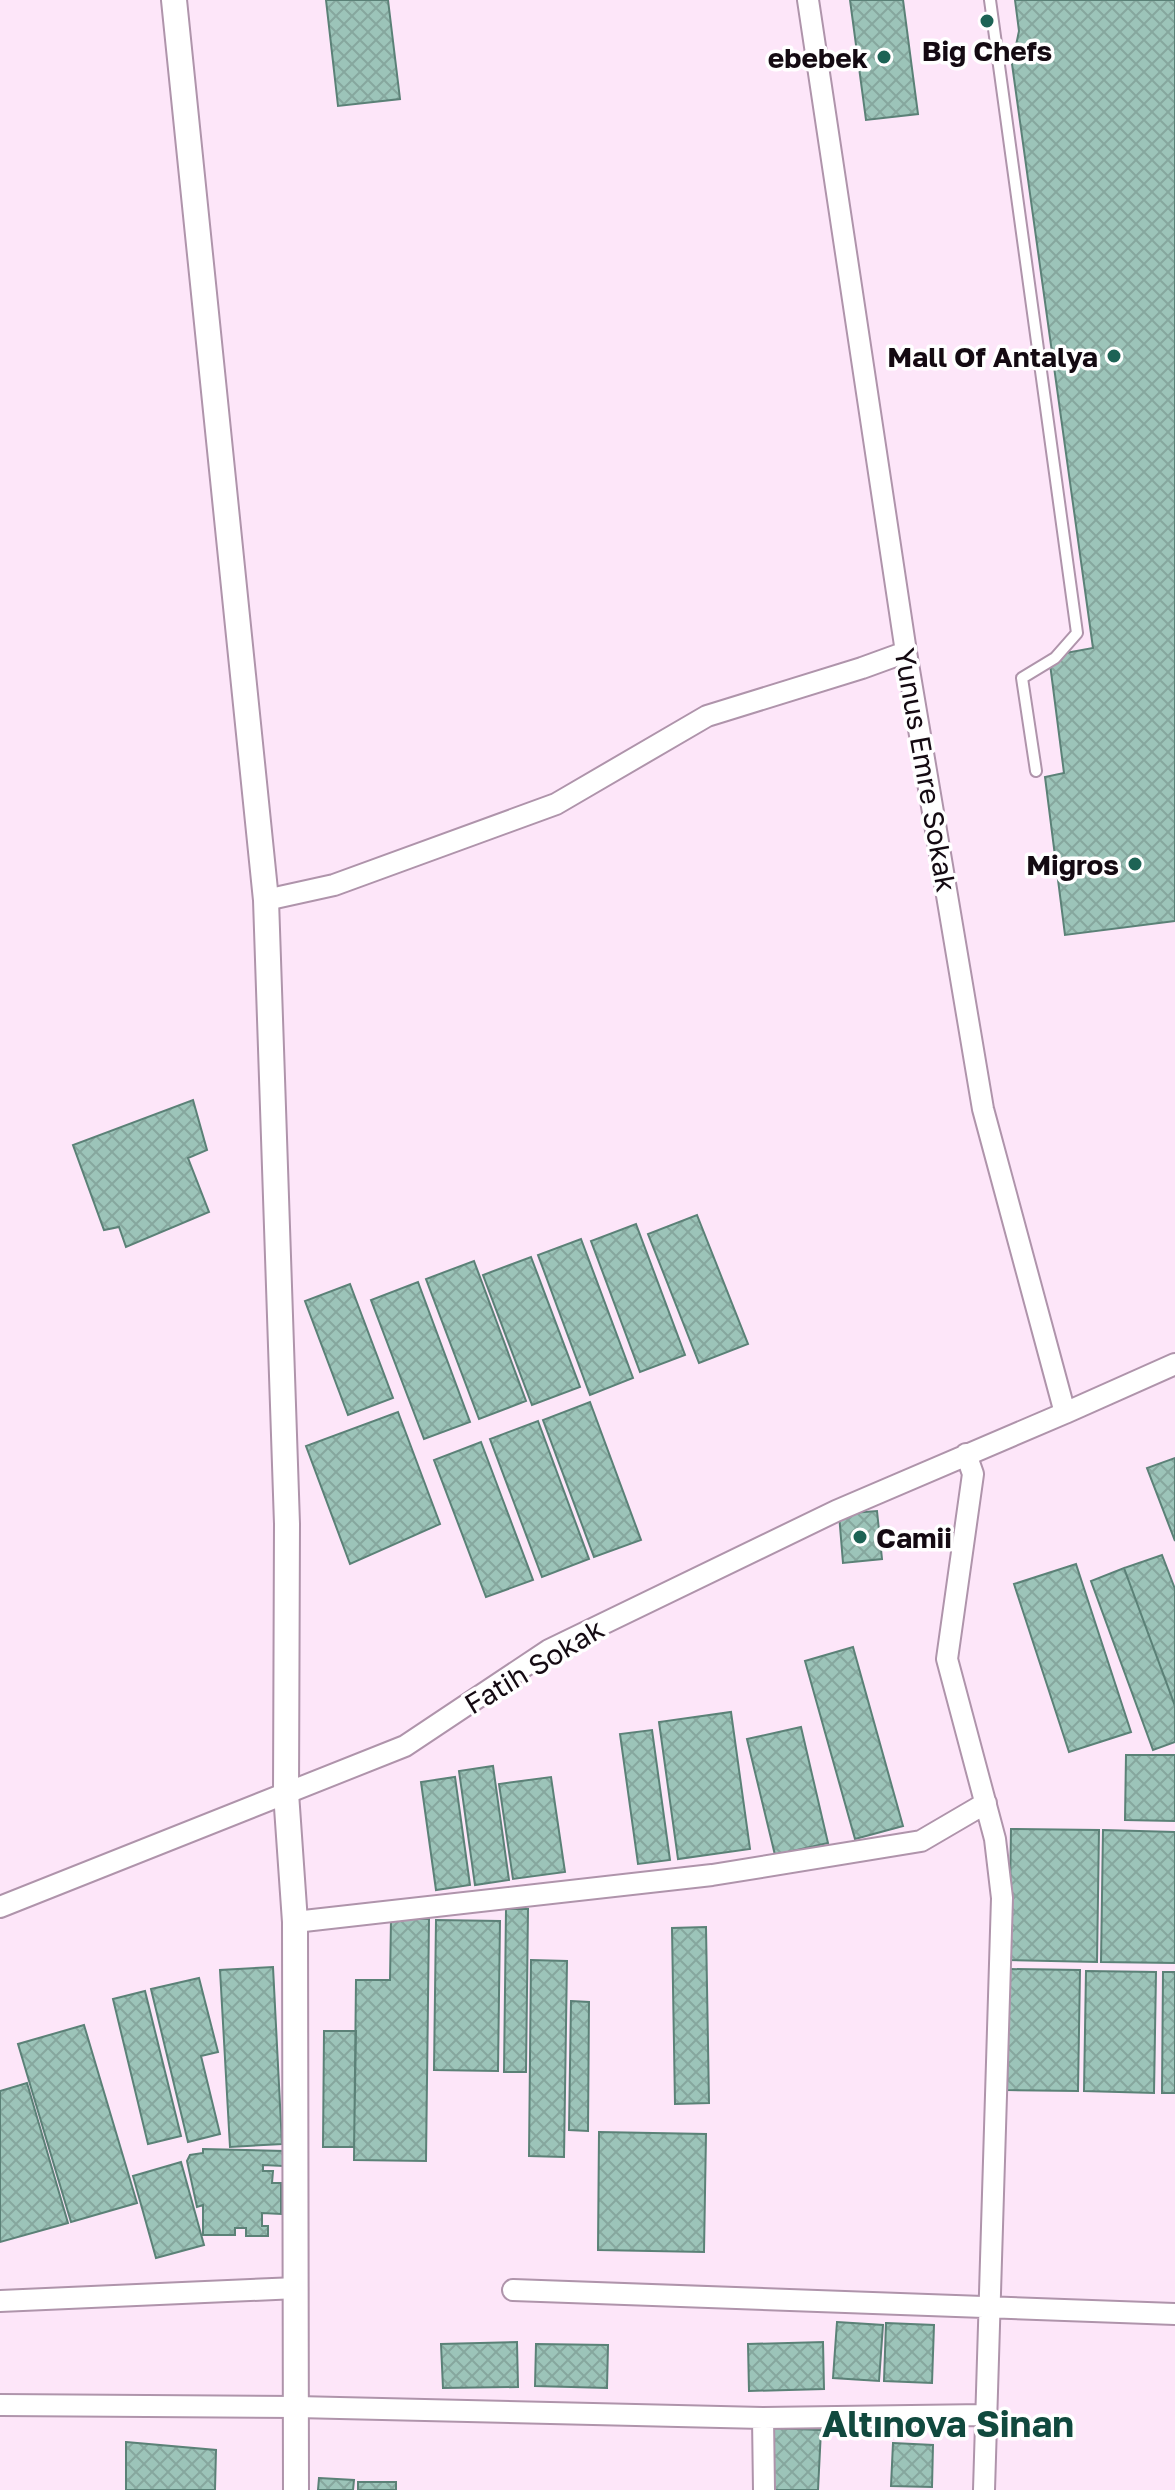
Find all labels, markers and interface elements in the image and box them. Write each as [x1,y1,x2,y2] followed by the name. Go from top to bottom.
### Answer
[978,12,996,30] marker: Big Chefs
[922,34,1052,67] place label: Big Chefs
[768,41,868,74] place label: ebebek
[875,48,893,66] marker: ebebek
[887,340,1098,373] place label: Mall Of Antalya
[1105,347,1123,365] marker: Mall Of Antalya
[888,646,964,895] street label: Yunus Emre Sokak
[1026,848,1119,881] place label: Migros
[1126,855,1144,873] marker: Migros
[876,1521,952,1554] place label: Camii
[851,1528,869,1546] marker: Camii
[458,1611,610,1720] street label: Fatih Sokak
[822,2402,1074,2445] district label: Altınova Sinan

